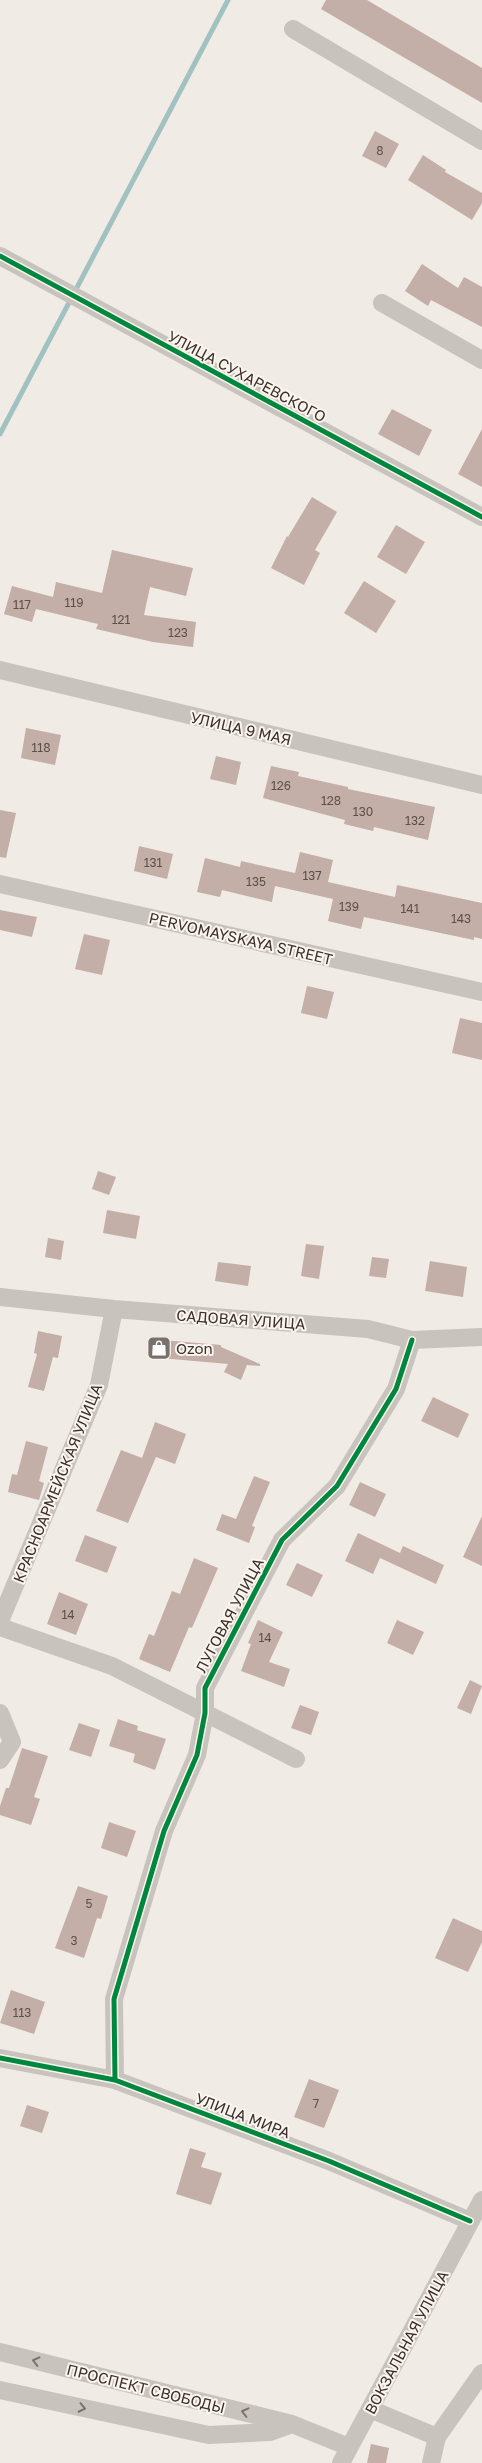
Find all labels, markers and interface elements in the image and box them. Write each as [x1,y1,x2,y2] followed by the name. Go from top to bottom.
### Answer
[376,143,384,158] house number: 8
[165,327,329,425] street label: УЛИЦА СУХАРЕВСКОГО
[65,595,83,610] house number: 119
[13,597,31,612] house number: 117
[112,612,130,627] house number: 121
[168,625,188,640] house number: 123
[189,708,293,748] street label: УЛИЦА 9 МАЯ
[32,740,50,755] house number: 118
[271,778,291,793] house number: 126
[321,793,341,808] house number: 128
[353,804,373,819] house number: 130
[405,813,425,828] house number: 132
[144,855,163,870] house number: 131
[302,868,322,883] house number: 137
[246,874,266,889] house number: 135
[339,899,359,914] house number: 139
[401,901,420,916] house number: 141
[147,908,335,968] street label: PERVOMAYSKAYA STREET
[451,911,471,926] house number: 143
[176,1306,306,1332] street label: САДОВАЯ УЛИЦА
[146,1335,172,1361] shop icon: Ozon
[176,1339,213,1357] place label: Ozon
[9,1381,105,1585] street label: КРАСНОАРМЕЙСКАЯ УЛИЦА
[191,1555,267,1675] street label: ЛУГОВАЯ УЛИЦА
[61,1607,75,1622] house number: 14
[258,1630,272,1645] house number: 14
[86,1896,93,1911] house number: 5
[70,1933,78,1948] house number: 3
[13,2005,31,2020] house number: 113
[193,2089,293,2141] street label: УЛИЦА МИРА
[313,2096,319,2111] house number: 7
[360,2267,452,2417] street label: ВОКЗАЛЬНАЯ УЛИЦА
[33,2356,41,2366] one-way arrow
[65,2360,227,2416] street label: ПРОСПЕКТ СВОБОДЫ
[77,2402,86,2413] one-way arrow
[241,2408,249,2418] one-way arrow

